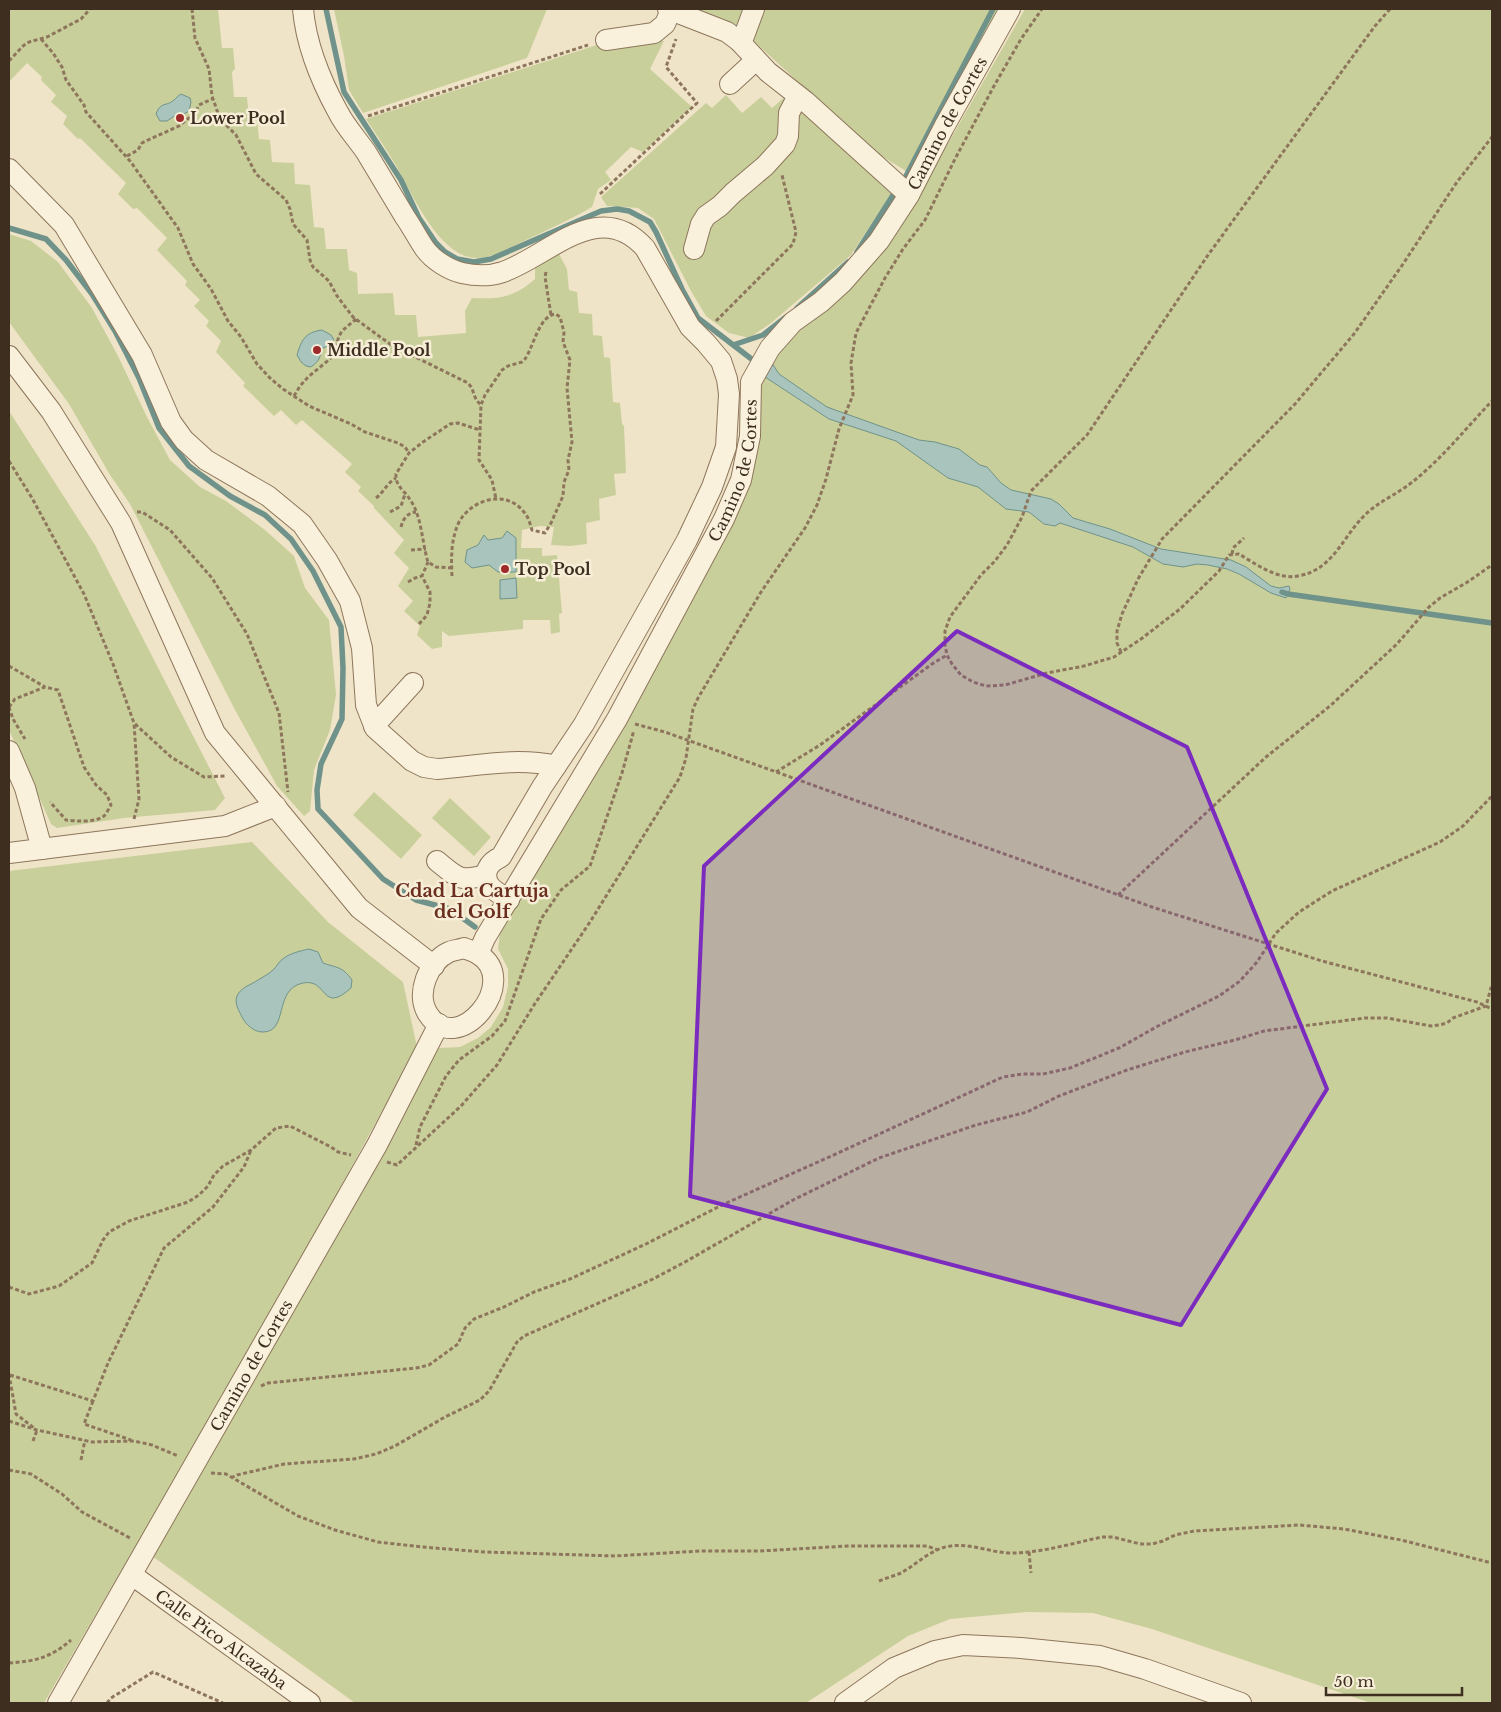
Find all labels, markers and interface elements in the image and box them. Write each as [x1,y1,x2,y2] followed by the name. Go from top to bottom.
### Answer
[903,53,991,193] street label: Camino de Cortes
[190,108,286,128] place label: Lower Pool
[174,112,186,124] marker: Lower Pool
[327,340,431,360] place label: Middle Pool
[311,344,323,356] marker: Middle Pool
[704,399,761,545] street label: Camino de Cortes
[515,559,591,579] place label: Top Pool
[499,563,511,575] marker: Top Pool
[395,880,549,923] district label: Cdad La Cartuja del Golf
[206,1296,297,1435] street label: Camino de Cortes
[152,1585,291,1693] street label: Calle Pico Alcazaba
[1326,1664,1462,1696] scale bar
[1334,1672,1374,1691] text: 50 m

